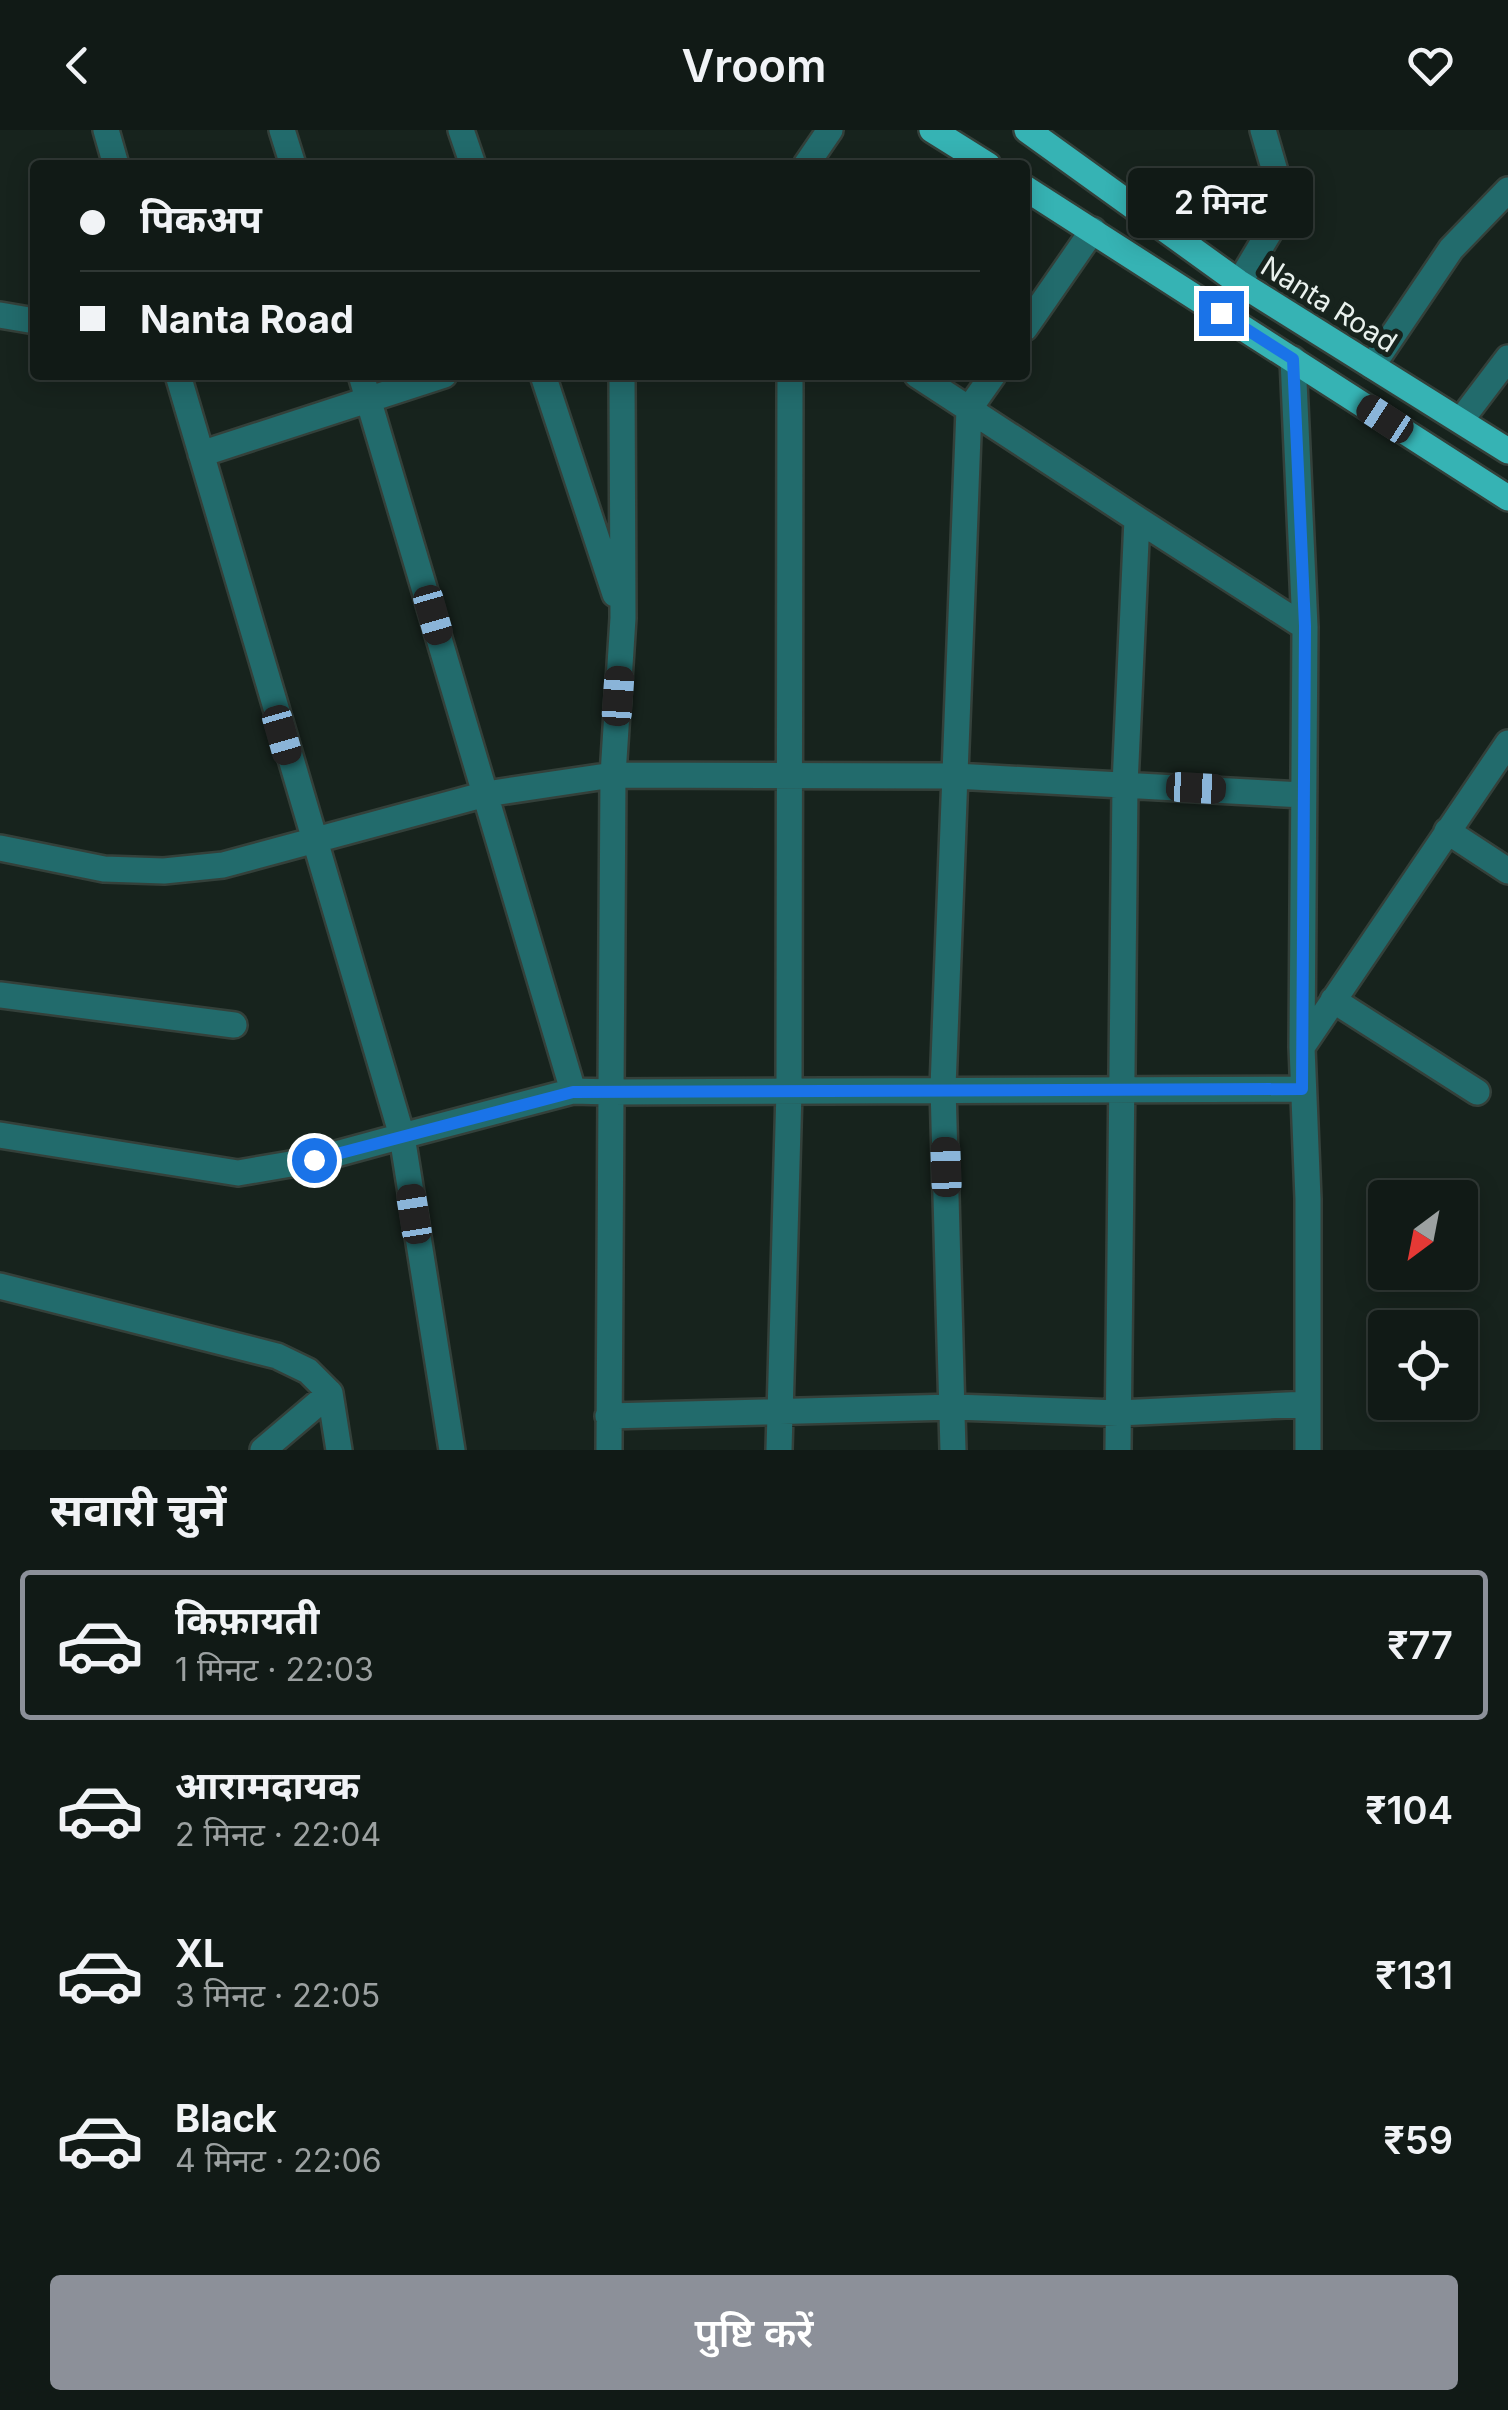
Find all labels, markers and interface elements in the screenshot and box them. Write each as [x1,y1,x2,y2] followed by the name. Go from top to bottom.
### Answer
[50,38,105,93] icon: back
[682,38,826,93] text: Vroom
[1403,38,1458,93] icon: heart
[1128,168,1314,238] callout: 2 मिनट
[1174,183,1267,222] text: 2 मिनट
[140,196,262,242] text: पिकअप
[1255,249,1403,359] street label: Nanta Road
[1199,291,1244,336] route end
[140,296,354,342] text: Nanta Road
[1352,390,1418,448] car
[410,582,456,648] car
[601,665,635,727] car
[259,702,305,768] car
[1165,771,1227,805] car
[930,1136,962,1198] car
[292,1138,337,1183] route start
[1368,1180,1478,1290] north arrow
[1368,1180,1478,1420] map controls
[394,1182,434,1246] car
[1368,1310,1478,1420] button: locate
[50,1482,226,1537] text: सवारी चुनें
[175,1597,319,1643] text: किफ़ायती
[55,1600,145,1690] icon: car
[1387,1622,1453,1668] text: ₹77
[175,1650,374,1689] text: 1 मिनट · 22:03
[175,1762,359,1808] text: आरामदायक
[55,1765,145,1855] icon: car
[1365,1787,1453,1833] text: ₹104
[175,1815,381,1854] text: 2 मिनट · 22:04
[55,1930,145,2020] icon: car
[175,1930,225,1976] text: XL
[1375,1952,1453,1998] text: ₹131
[175,1976,380,2015] text: 3 मिनट · 22:05
[55,2095,145,2185] icon: car
[175,2095,277,2141] text: Black
[1383,2117,1453,2163] text: ₹59
[175,2141,381,2180] text: 4 मिनट · 22:06
[50,2275,1458,2390] button: पुष्टि करें

